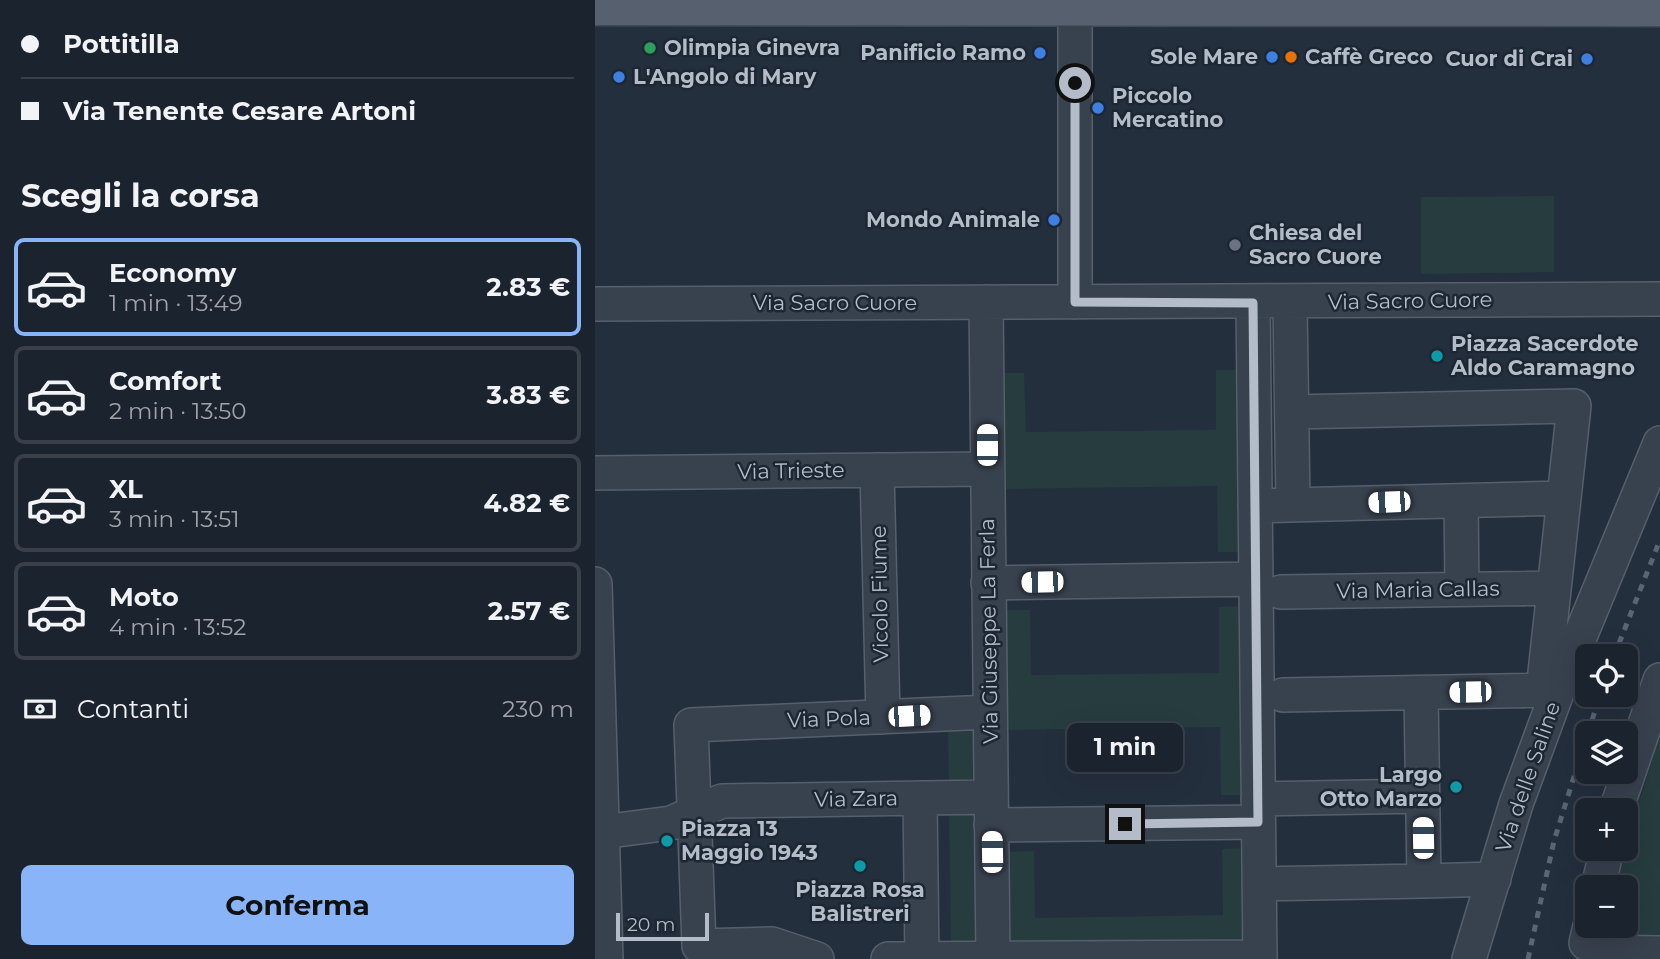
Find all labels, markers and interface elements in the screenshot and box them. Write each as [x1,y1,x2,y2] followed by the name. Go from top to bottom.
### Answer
[63,28,180,60] text: Pottitilla
[664,35,840,60] place label: Olimpia Ginevra
[642,40,658,56] marker: Olimpia Ginevra
[860,40,1026,65] place label: Panificio Ramo
[1150,44,1258,69] place label: Sole Mare
[1305,44,1433,69] place label: Caffè Greco
[1032,45,1048,61] marker: Panificio Ramo
[1445,46,1573,71] place label: Cuor di Crai
[1264,49,1280,65] marker: Sole Mare
[1283,49,1299,65] marker: Caffè Greco
[1579,51,1595,67] marker: Cuor di Crai
[633,64,817,89] place label: L'Angolo di Mary
[1059,67,1091,99] route start
[611,69,627,85] marker: L'Angolo di Mary
[1112,83,1224,132] place label: Piccolo Mercatino
[63,95,416,127] text: Via Tenente Cesare Artoni
[1090,100,1106,116] marker: Piccolo Mercatino
[21,176,260,215] text: Scegli la corsa
[866,207,1040,232] place label: Mondo Animale
[1046,212,1062,228] marker: Mondo Animale
[1249,220,1382,269] place label: Chiesa del Sacro Cuore
[1227,237,1243,253] marker: Chiesa del Sacro Cuore
[25,256,88,319] icon: car
[109,257,236,289] text: Economy
[486,271,570,303] text: 2.83 €
[1328,287,1492,314] street label: Via Sacro Cuore
[109,289,243,317] text: 1 min · 13:49
[753,290,917,315] street label: Via Sacro Cuore
[1450,331,1639,380] place label: Piazza Sacerdote Aldo Caramagno
[1429,348,1445,364] marker: Piazza Sacerdote Aldo Caramagno
[25,364,88,427] icon: car
[109,365,221,397] text: Comfort
[487,379,570,411] text: 3.83 €
[109,397,246,425] text: 2 min · 13:50
[977,424,998,466] car
[737,457,845,484] street label: Via Trieste
[25,472,88,535] icon: car
[109,473,143,505] text: XL
[484,487,570,519] text: 4.82 €
[1368,491,1411,513] car
[109,505,239,533] text: 3 min · 13:51
[974,518,1003,744] street label: Via Giuseppe La Ferla
[866,525,893,663] street label: Vicolo Fiume
[1021,571,1064,593] car
[1336,576,1500,603] street label: Via Maria Callas
[25,580,88,643] icon: car
[109,581,179,613] text: Moto
[488,595,570,627] text: 2.57 €
[109,613,246,641] text: 4 min · 13:52
[1575,644,1638,938] map controls
[1575,644,1638,707] button: locate
[1449,681,1492,703] car
[21,690,59,728] icon: cash
[77,693,189,725] text: Contanti
[502,695,574,723] text: 230 m
[1490,698,1565,855] street label: Via delle Saline
[888,704,931,728] car
[787,705,871,732] street label: Via Pola
[1575,721,1638,784] button: layers
[1067,722,1183,772] callout: 1 min
[1094,733,1156,761] text: 1 min
[1320,762,1442,811] place label: Largo Otto Marzo
[1448,779,1464,795] marker: Largo Otto Marzo
[814,785,898,812] street label: Via Zara
[1575,798,1638,861] button: +
[1109,808,1141,840] route end
[681,816,818,865] place label: Piazza 13 Maggio 1943
[1413,817,1434,859] car
[982,831,1003,873] car
[659,833,675,849] marker: Piazza 13 Maggio 1943
[852,858,868,874] marker: Piazza Rosa Balistreri
[21,865,574,945] button: Conferma
[1575,875,1638,938] button: −
[795,877,925,926] place label: Piazza Rosa Balistreri
[616,910,709,942] scale bar
[627,913,675,936] text: 20 m

